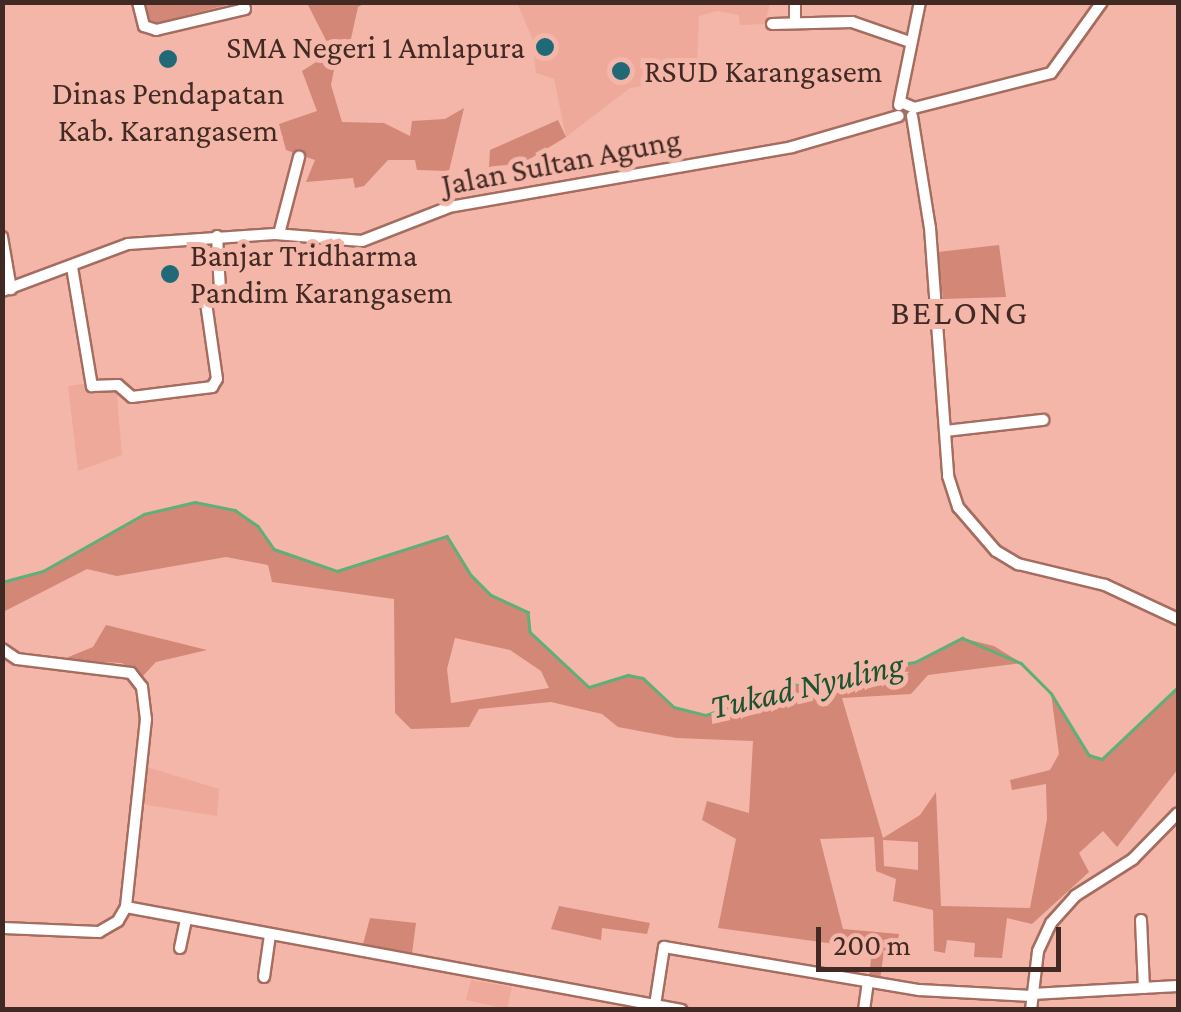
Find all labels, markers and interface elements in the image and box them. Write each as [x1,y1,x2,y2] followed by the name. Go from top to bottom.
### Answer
[226,28,525,66] place label: SMA Negeri 1 Amlapura
[534,36,556,58] marker: SMA Negeri 1 Amlapura
[157,48,179,70] marker: Dinas Pendapatan Kab. Karangasem
[644,52,883,90] place label: RSUD Karangasem
[608,58,634,84] marker: RSUD Karangasem
[52,75,284,150] place label: Dinas Pendapatan Kab. Karangasem
[438,120,684,204] street label: Jalan Sultan Agung
[190,237,453,312] place label: Banjar Tridharma Pandim Karangasem
[159,263,181,285] marker: Banjar Tridharma Pandim Karangasem
[890,292,1030,334] district label: BELONG
[706,643,908,729] water label: Tukad Nyuling
[821,907,1066,969] scale bar
[833,928,911,961] text: 200 m

